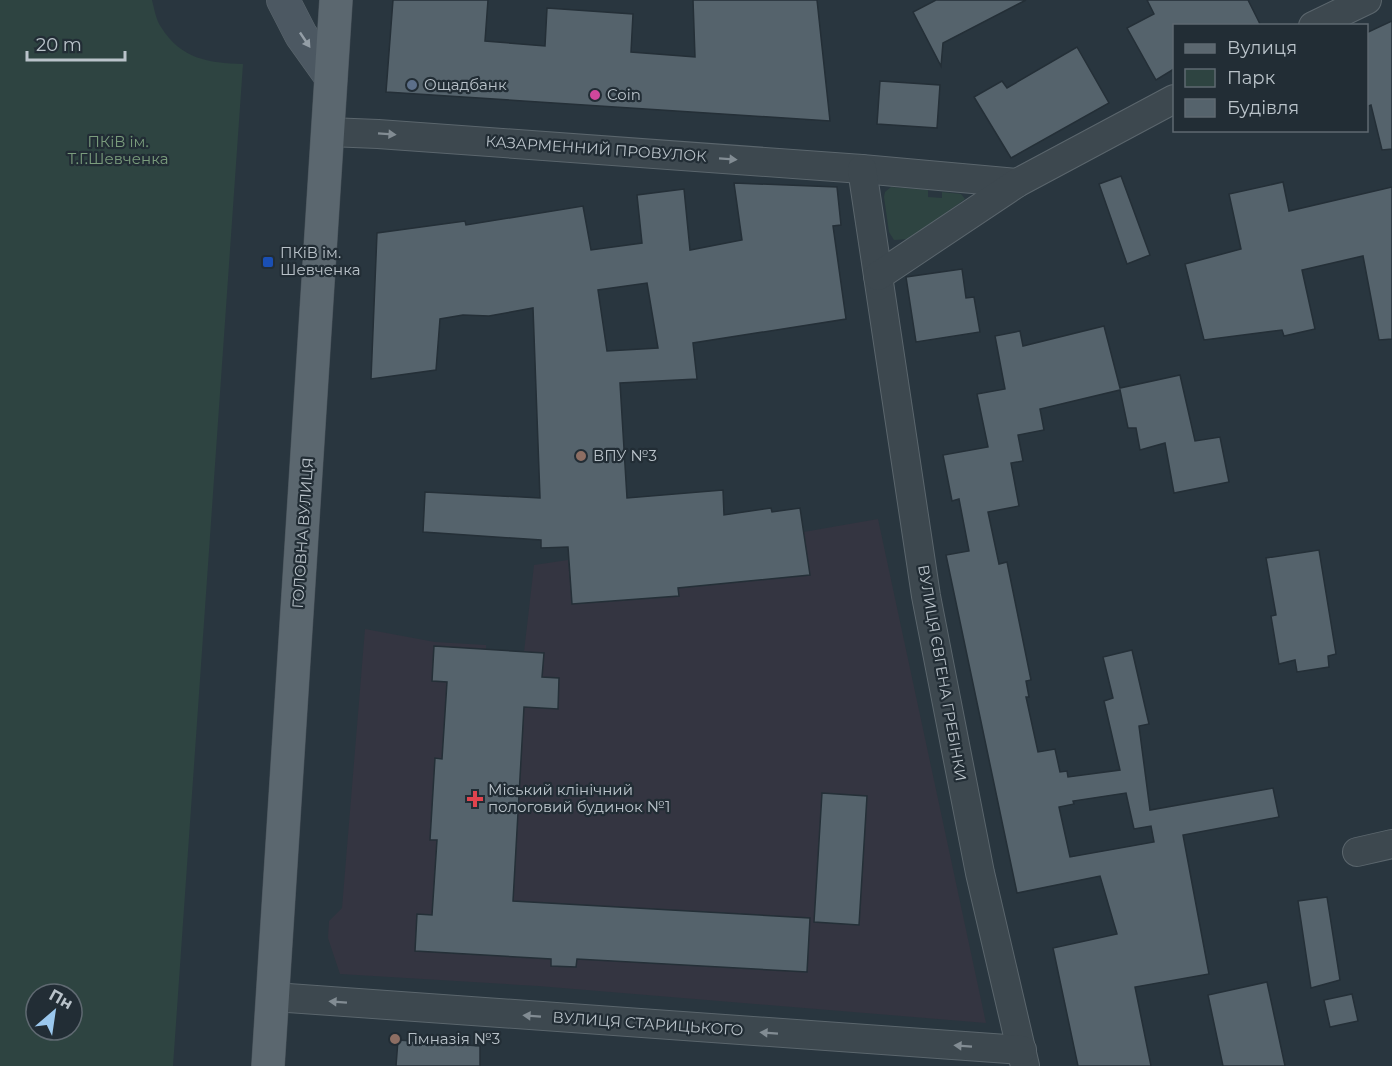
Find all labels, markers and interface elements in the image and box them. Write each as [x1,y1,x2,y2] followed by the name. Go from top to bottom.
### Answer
[27,24,124,62] scale bar
[1173,24,1368,132] legend
[299,31,310,48] one-way arrow
[36,34,82,56] text: 20 m
[1227,37,1297,59] text: Вулиця
[1227,67,1276,89] text: Парк
[424,75,507,94] place label: Ощадбанк
[405,78,419,92] marker: Ощадбанк
[607,85,641,104] place label: Coin
[588,88,602,102] marker: Coin
[1227,97,1299,119] text: Будівля
[378,130,397,139] one-way arrow
[485,131,708,166] street label: КАЗАРМЕННИЙ ПРОВУЛОК
[67,132,169,168] park label: ПКіВ ім. Т.Г.Шевченка
[719,154,738,164] one-way arrow
[280,243,361,279] place label: ПКіВ ім. Шевченка
[261,255,275,269] marker: ПКіВ ім. Шевченка
[593,446,657,465] place label: ВПУ №3
[574,449,588,463] marker: ВПУ №3
[288,457,317,609] street label: ГОЛОВНА ВУЛИЦЯ
[914,563,971,783] street label: ВУЛИЦЯ ЄВГЕНА ГРЕБІНКИ
[488,780,671,816] place label: Міський клінічний пологовий будинок №1
[466,790,484,808] marker: Міський клінічний пологовий будинок №1
[24,982,84,1042] north arrow
[46,985,76,1013] text: Пн
[328,998,347,1007] one-way arrow
[552,1007,744,1040] street label: ВУЛИЦЯ СТАРИЦЬКОГО
[523,1011,542,1021] one-way arrow
[759,1028,778,1037] one-way arrow
[407,1029,500,1048] place label: Гімназія №3
[388,1032,402,1046] marker: Гімназія №3
[954,1042,973,1051] one-way arrow

